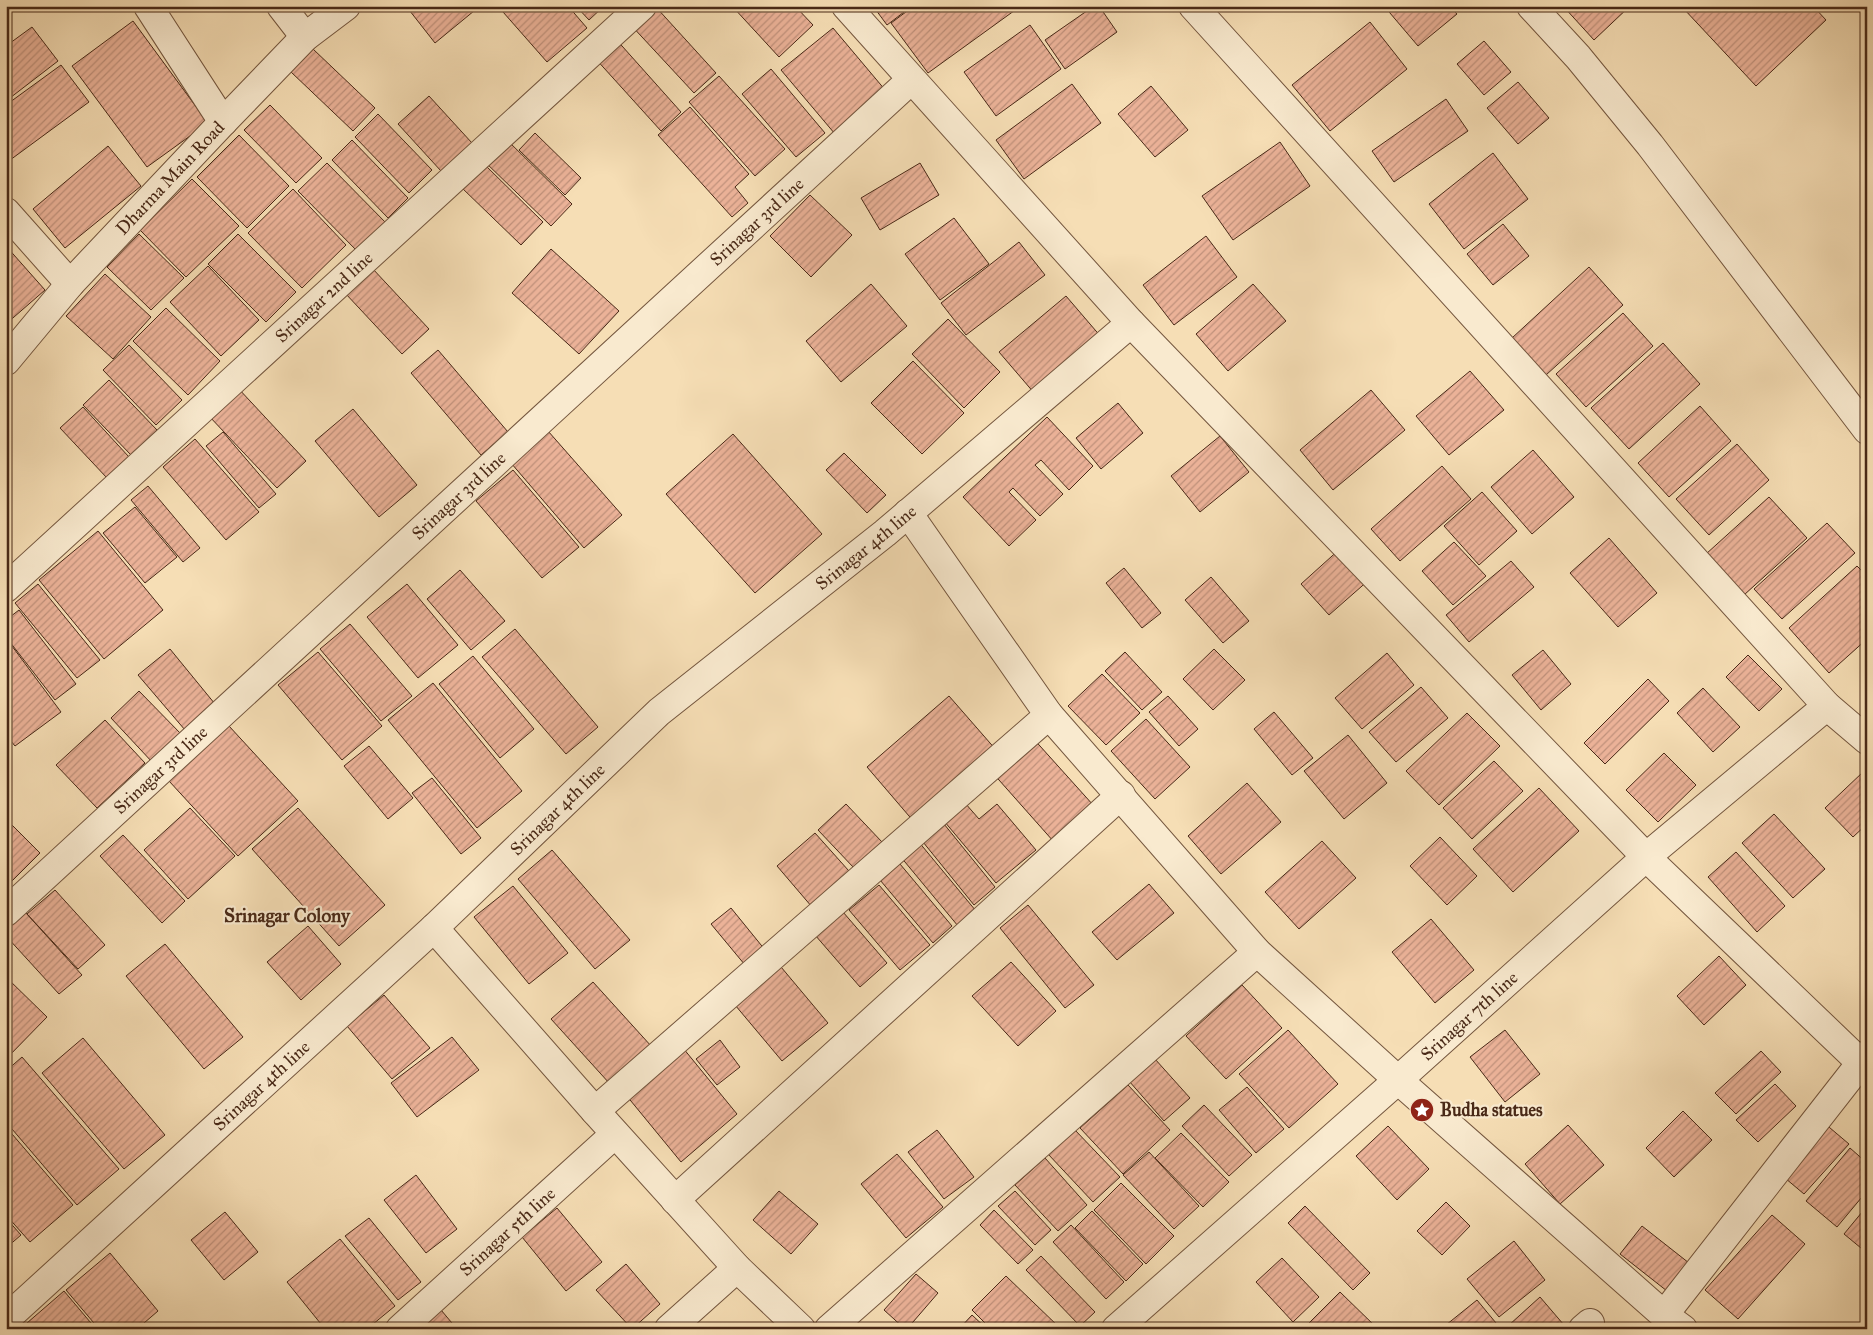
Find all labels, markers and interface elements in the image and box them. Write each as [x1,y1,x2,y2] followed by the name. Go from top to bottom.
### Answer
[111,116,229,239] street label: Dharma Main Road
[705,173,809,270] street label: Srinagar 3rd line
[271,247,377,347] street label: Srinagar 2nd line
[407,447,510,544] street label: Srinagar 3rd line
[811,500,921,595] street label: Srinagar 4th line
[109,721,212,819] street label: Srinagar 3rd line
[505,759,610,860] street label: Srinagar 4th line
[224,904,351,928] district label: Srinagar Colony
[1416,967,1522,1065] street label: Srinagar 7th line
[208,1036,314,1135] street label: Srinagar 4th line
[1409,1097,1435,1123] place icon: Budha statues
[1440,1099,1543,1121] place label: Budha statues
[455,1183,560,1281] street label: Srinagar 5th line

